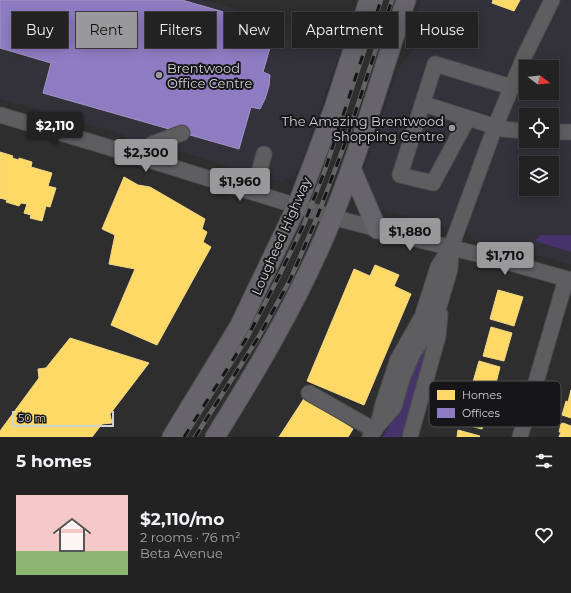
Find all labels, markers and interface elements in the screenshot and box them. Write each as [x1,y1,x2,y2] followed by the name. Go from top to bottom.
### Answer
[12,12,68,48] chip: Buy
[76,12,137,48] chip: Rent
[145,12,216,48] chip: Filters
[224,12,284,48] chip: New
[292,12,398,48] chip: Apartment
[406,12,478,48] chip: House
[167,60,253,91] place label: Brentwood Office Centre
[519,60,559,100] north arrow
[519,60,559,196] map controls
[154,70,164,80] marker: Brentwood Office Centre
[519,108,559,148] button: locate
[22,112,88,146] pin: $2,110
[281,113,444,144] place label: The Amazing Brentwood Shopping Centre
[36,117,74,133] text: $2,110
[447,123,457,133] marker: The Amazing Brentwood Shopping Centre
[113,139,179,173] pin: $2,300
[124,144,168,160] text: $2,300
[519,156,559,196] button: layers
[207,168,273,202] pin: $1,960
[219,173,261,189] text: $1,960
[248,174,315,297] street label: Lougheed Highway
[377,218,443,252] pin: $1,880
[389,223,431,239] text: $1,880
[472,242,538,276] pin: $1,710
[486,247,524,263] text: $1,710
[429,381,561,427] legend
[462,388,502,402] text: Homes
[462,406,500,420] text: Offices
[12,409,114,428] scale bar
[18,411,46,425] text: 50 m
[533,450,555,472] icon: filters
[16,451,92,471] text: 5 homes
[140,509,224,529] text: $2,110/mo
[48,511,96,559] icon: home
[533,524,555,546] icon: heart
[140,529,240,545] text: 2 rooms · 76 m²
[140,545,223,561] text: Beta Avenue

